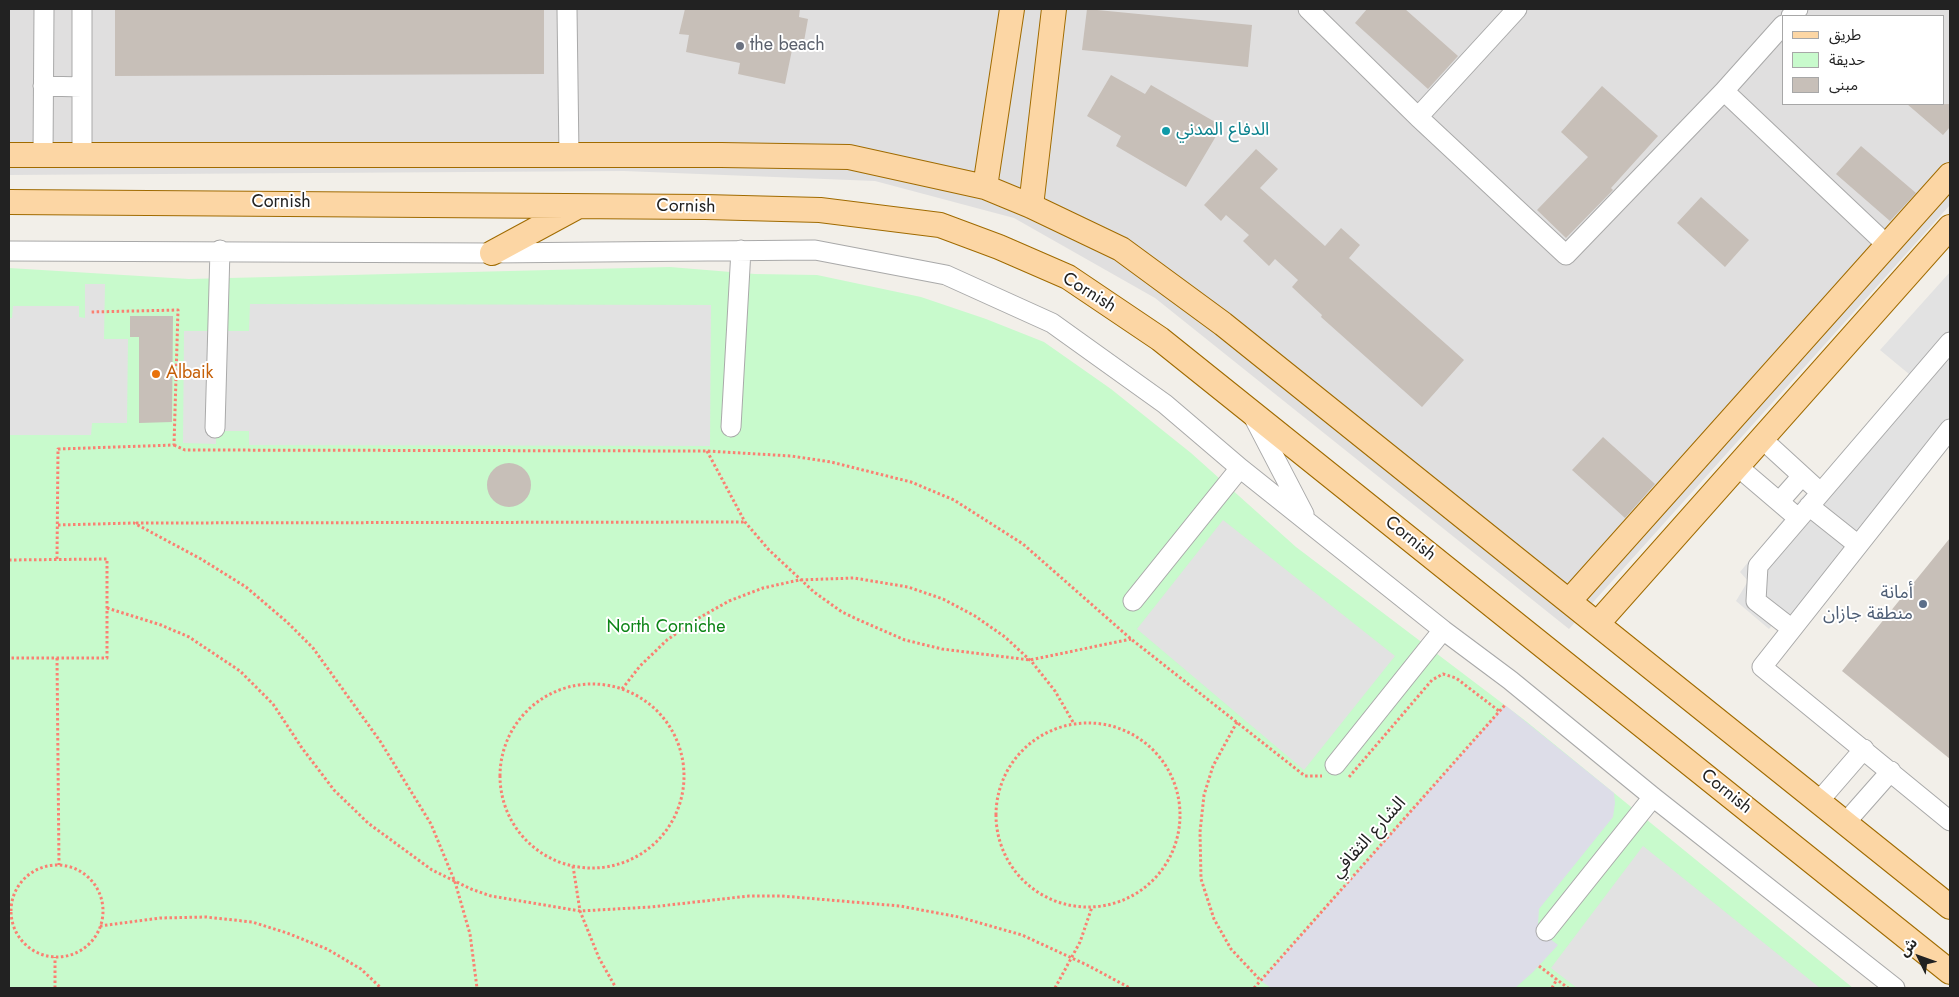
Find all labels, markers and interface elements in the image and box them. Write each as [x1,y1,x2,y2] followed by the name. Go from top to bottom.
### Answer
[1782,15,1944,105] legend
[1829,24,1861,46] text: طريق
[750,35,825,57] place label: the beach
[734,40,746,52] marker: the beach
[1829,49,1865,71] text: حديقة
[1829,74,1858,96] text: مبنى
[1176,120,1269,142] place label: الدفاع المدني
[1160,125,1172,137] marker: الدفاع المدني
[251,192,311,214] street label: Cornish
[656,196,716,218] street label: Cornish
[1058,268,1120,318] street label: Cornish
[166,363,214,385] place label: Albaik
[150,368,162,380] marker: Albaik
[1380,512,1440,566] street label: Cornish
[1823,583,1913,626] place label: أمانة منطقة جازان
[1917,598,1929,610] marker: أمانة منطقة جازان
[607,617,725,639] park label: North Corniche
[1696,765,1756,819] street label: Cornish
[1327,793,1411,883] street label: الشارع الثقافي
[1894,932,1944,982] north arrow
[1894,933,1922,961] text: ش

